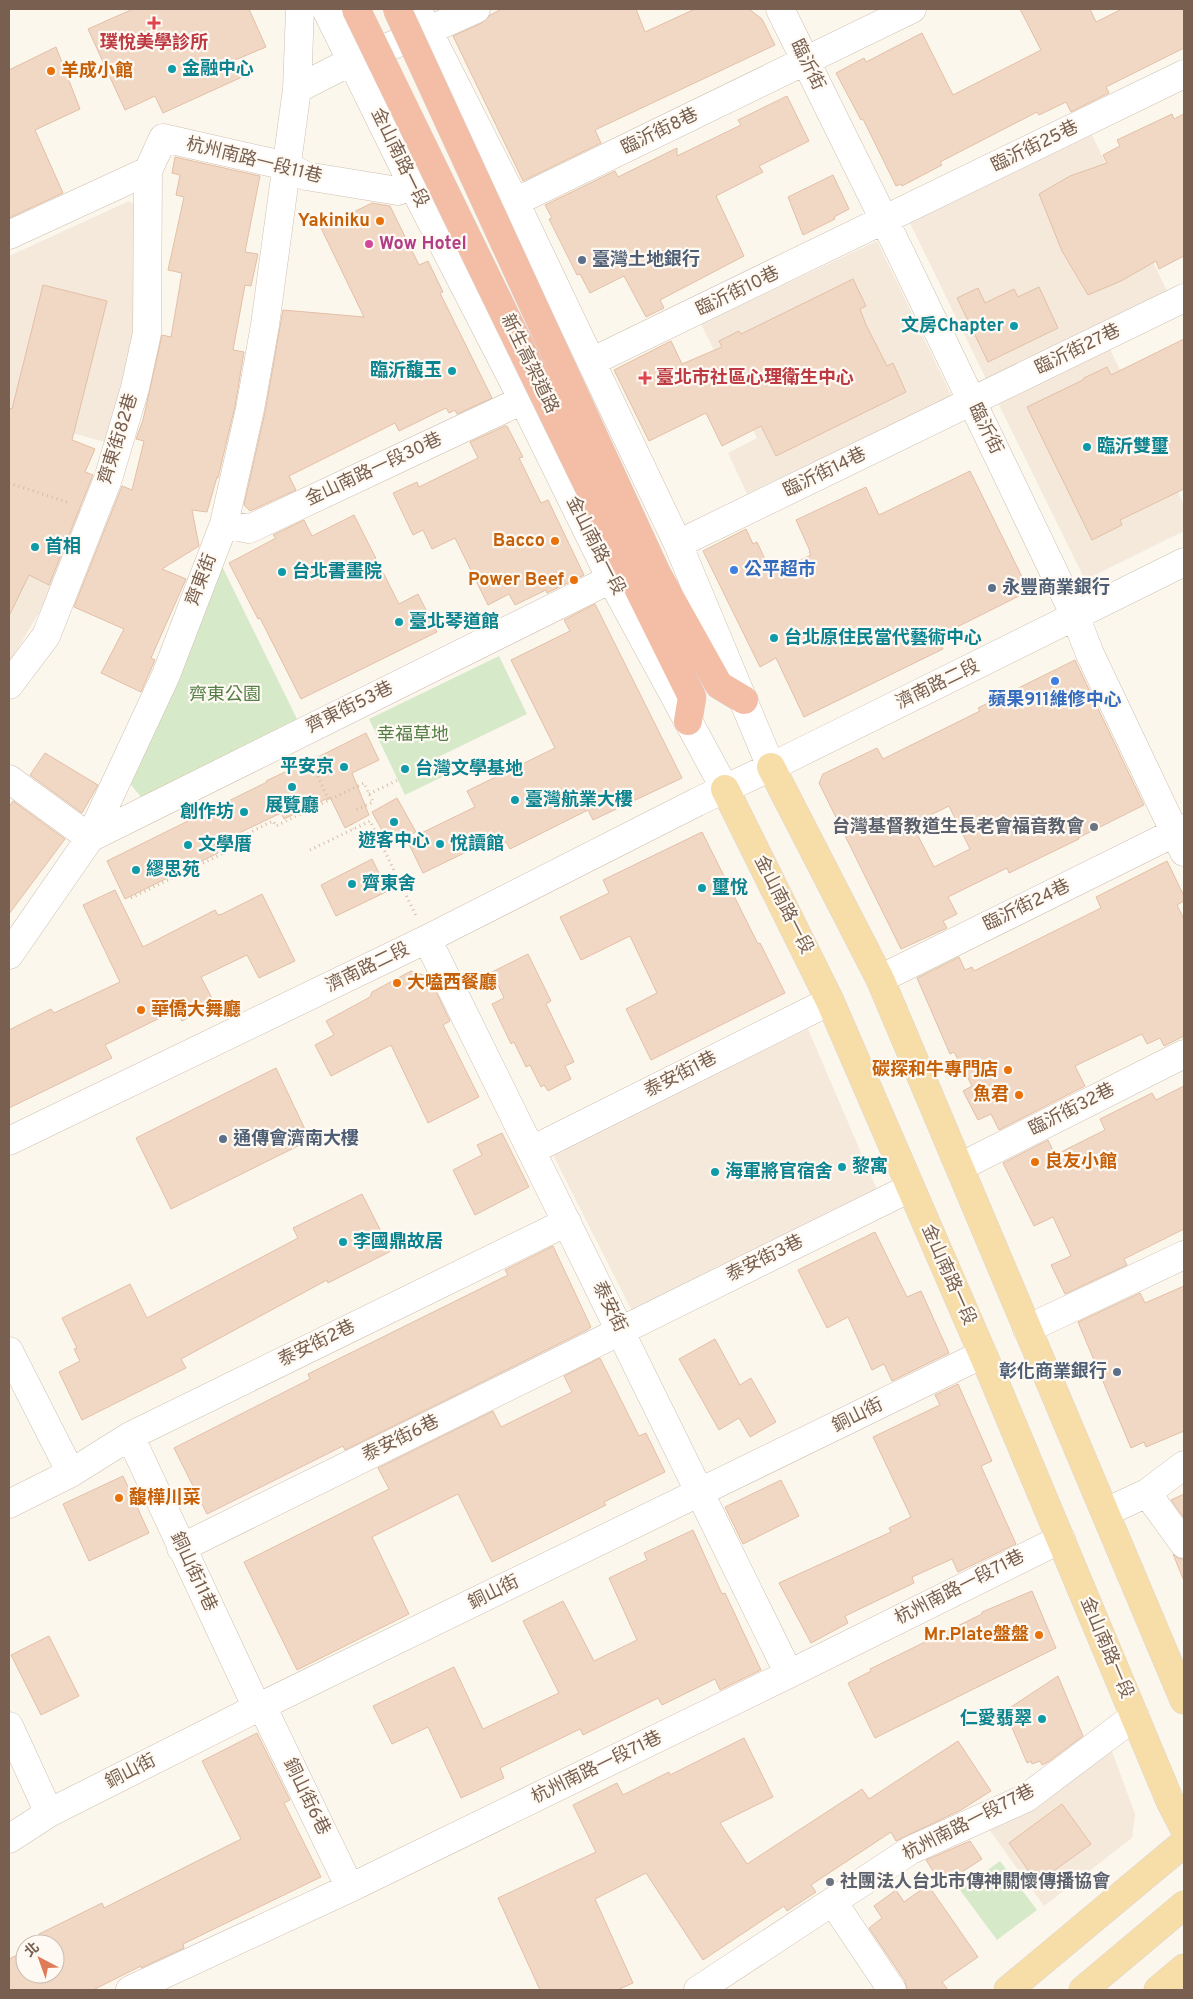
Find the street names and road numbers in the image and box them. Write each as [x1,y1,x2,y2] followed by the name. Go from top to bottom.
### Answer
[785,36,829,94] street label: 臨沂街
[618,103,702,161] street label: 臨沂街8巷
[365,104,433,212] street label: 金山南路一段
[988,116,1082,178] street label: 臨沂街25巷
[184,133,324,189] street label: 杭州南路一段11巷
[692,262,784,322] street label: 臨沂街10巷
[495,310,563,418] street label: 新生高架道路
[1032,319,1124,381] street label: 臨沂街27巷
[94,391,144,487] street label: 齊東街82巷
[963,400,1007,458] street label: 臨沂街
[302,428,446,512] street label: 金山南路一段30巷
[780,443,870,503] street label: 臨沂街14巷
[560,493,630,599] street label: 金山南路一段
[182,551,222,609] street label: 齊東街
[893,655,983,715] street label: 濟南路二段
[303,677,397,739] street label: 齊東街53巷
[748,852,818,958] street label: 金山南路一段
[980,875,1074,937] street label: 臨沂街24巷
[323,938,413,998] street label: 濟南路二段
[641,1047,721,1103] street label: 泰安街1巷
[1025,1079,1119,1141] street label: 臨沂街32巷
[916,1221,980,1329] street label: 金山南路一段
[723,1231,807,1287] street label: 泰安街3巷
[587,1278,631,1336] street label: 泰安街
[275,1315,359,1373] street label: 泰安街2巷
[829,1394,887,1438] street label: 銅山街
[359,1411,443,1467] street label: 泰安街6巷
[165,1528,221,1616] street label: 銅山街11巷
[891,1545,1029,1631] street label: 杭州南路一段71巷
[465,1571,523,1615] street label: 銅山街
[1074,1594,1138,1702] street label: 金山南路一段
[528,1726,666,1810] street label: 杭州南路一段71巷
[102,1749,160,1795] street label: 銅山街
[278,1755,334,1839] street label: 銅山街6巷
[899,1780,1039,1866] street label: 杭州南路一段77巷

